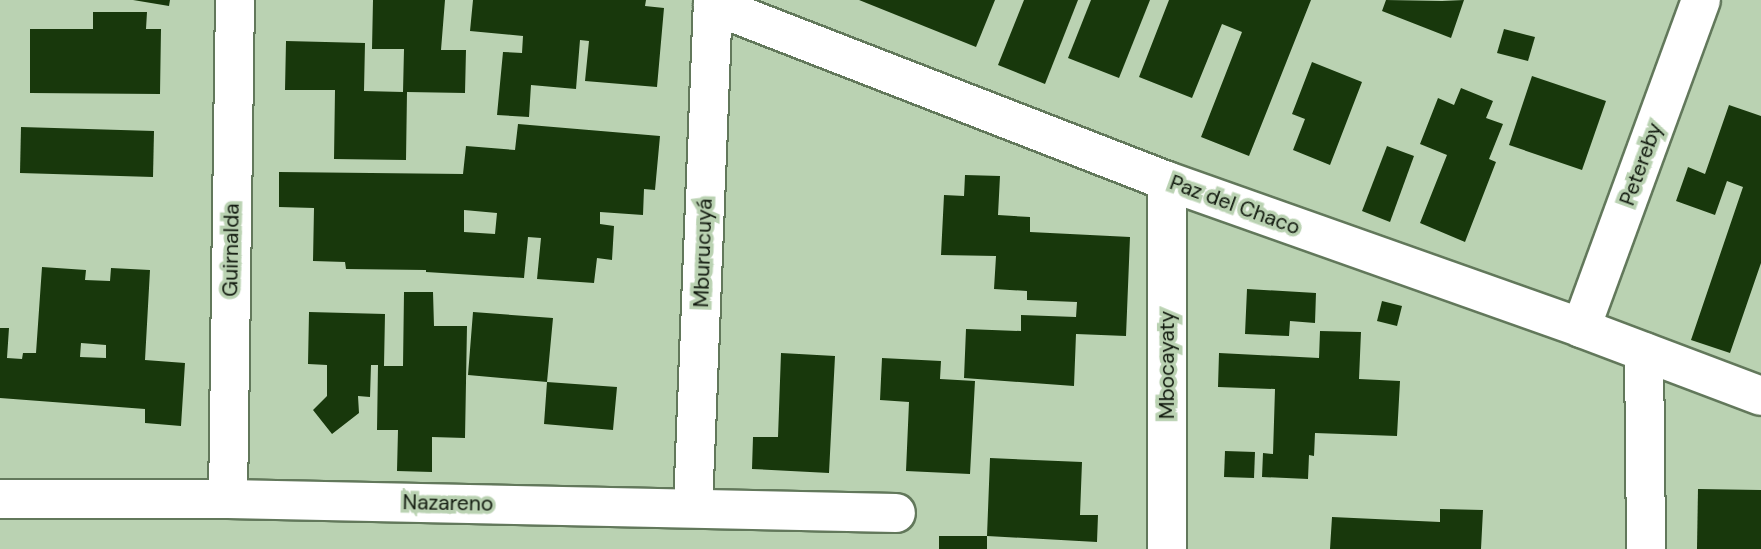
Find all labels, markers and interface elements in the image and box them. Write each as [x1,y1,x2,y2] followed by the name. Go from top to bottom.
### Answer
[1614,119,1668,209] street label: Petereby
[1166,170,1304,240] street label: Paz del Chaco
[689,198,717,308] street label: Mburucuyá
[218,203,244,297] street label: Guirnalda
[1154,311,1180,419] street label: Mbocayaty
[402,490,494,516] street label: Nazareno

